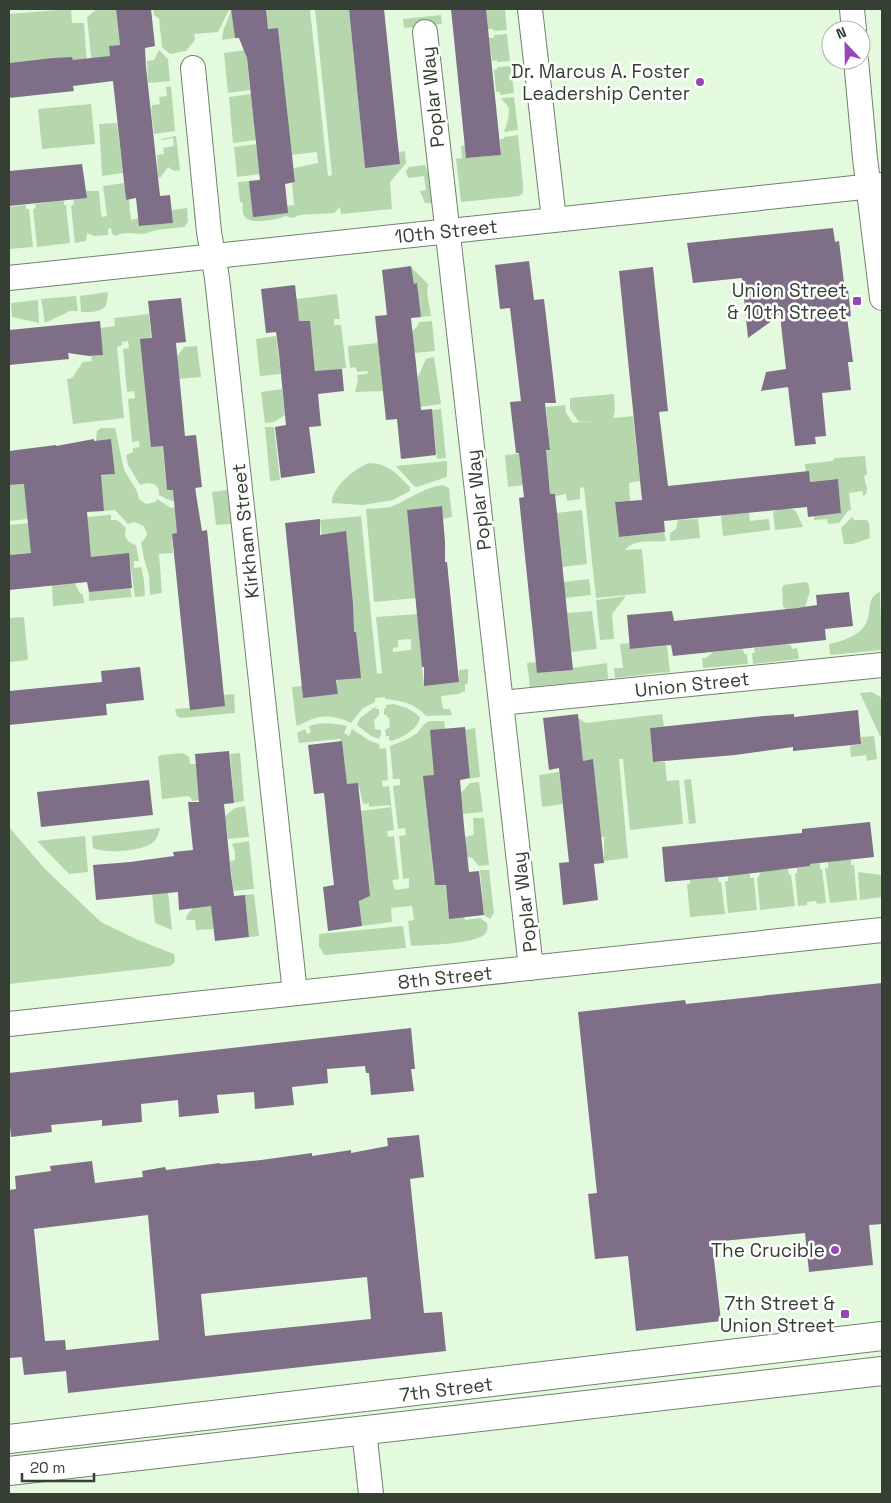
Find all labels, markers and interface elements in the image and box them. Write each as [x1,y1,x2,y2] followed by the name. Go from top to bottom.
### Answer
[821,20,871,70] north arrow
[833,23,849,43] text: N
[415,45,450,149] street label: Poplar Way
[511,59,690,106] place label: Dr. Marcus A. Foster Leadership Center
[694,76,706,88] marker: Dr. Marcus A. Foster Leadership Center
[393,214,499,249] street label: 10th Street
[727,278,847,325] place label: Union Street & 10th Street
[851,295,863,307] marker: Union Street & 10th Street
[460,448,497,552] street label: Poplar Way
[226,462,265,600] street label: Kirkham Street
[633,666,751,703] street label: Union Street
[506,850,543,954] street label: Poplar Way
[396,960,494,995] street label: 8th Street
[711,1238,825,1263] place label: The Crucible
[829,1244,841,1256] marker: The Crucible
[720,1291,835,1338] place label: 7th Street & Union Street
[839,1308,851,1320] marker: 7th Street & Union Street
[398,1371,494,1408] street label: 7th Street
[22,1450,95,1482] scale bar
[30,1458,65,1477] text: 20 m

